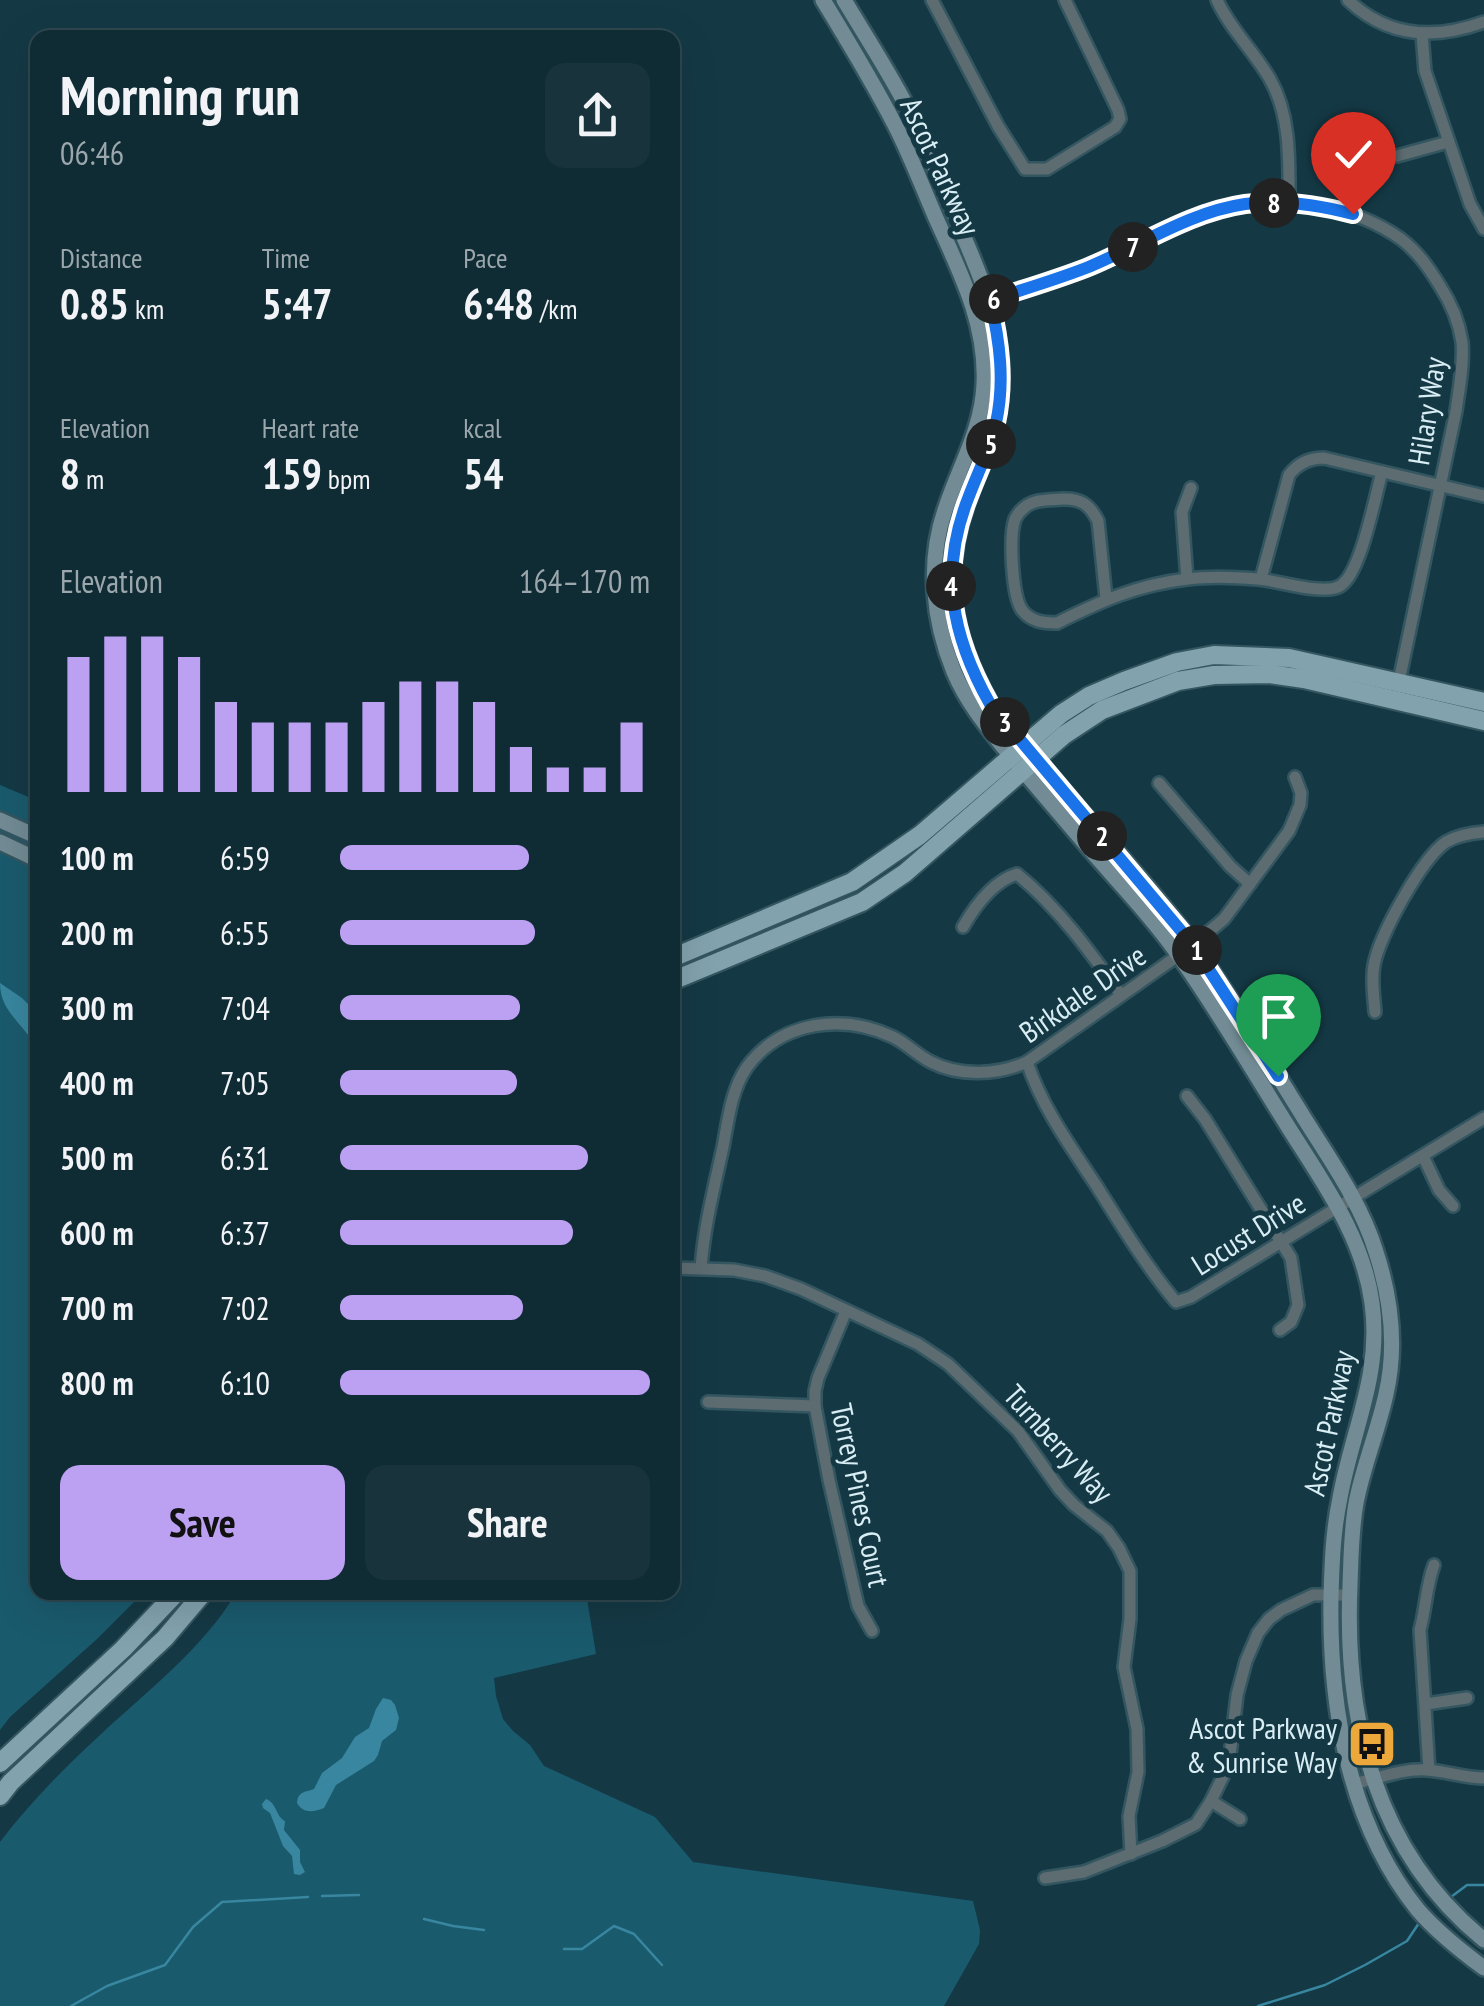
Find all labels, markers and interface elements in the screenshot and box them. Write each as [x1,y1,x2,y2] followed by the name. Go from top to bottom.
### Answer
[60,59,300,130] text: Morning run
[545,63,650,168] button: share
[892,91,990,242] street label: Ascot Parkway
[1311,112,1396,215] pin
[1326,127,1381,182] icon: check
[60,132,124,174] text: 06:46
[1249,178,1299,228] pin: 8
[1267,184,1281,221] text: 8
[1108,222,1158,272] pin: 7
[1126,228,1140,265] text: 7
[60,239,143,276] text: Distance
[262,239,310,276] text: Time
[463,239,507,276] text: Pace
[969,274,1019,324] pin: 6
[60,276,129,331] text: 0.85
[262,276,332,331] text: 5:47
[463,276,534,331] text: 6:48
[987,280,1001,317] text: 6
[129,290,164,327] text: km
[534,290,577,327] text: /km
[1398,354,1454,468] street label: Hilary Way
[60,409,150,446] text: Elevation
[262,409,359,446] text: Heart rate
[463,409,502,446] text: kcal
[966,419,1016,469] pin: 5
[984,425,998,462] text: 5
[60,446,80,501] text: 8
[262,446,322,501] text: 159
[463,446,503,501] text: 54
[80,460,104,497] text: m
[322,460,370,497] text: bpm
[60,560,163,602] text: Elevation
[519,560,650,602] text: 164–170 m
[926,561,976,611] pin: 4
[944,567,958,604] text: 4
[980,697,1030,747] pin: 3
[998,703,1012,740] text: 3
[1077,811,1127,861] pin: 2
[1095,817,1109,854] text: 2
[60,837,134,879] text: 100 m
[220,837,270,879] text: 6:59
[60,912,134,954] text: 200 m
[220,912,270,954] text: 6:55
[1172,925,1222,975] pin: 1
[1190,931,1204,968] text: 1
[1011,935,1153,1051] street label: Birkdale Drive
[1236,974,1321,1077] pin
[60,987,134,1029] text: 300 m
[220,987,270,1029] text: 7:04
[1251,989,1306,1044] icon: arrive
[60,1062,134,1104] text: 400 m
[220,1062,270,1104] text: 7:05
[60,1137,134,1179] text: 500 m
[220,1137,270,1179] text: 6:31
[1184,1183,1312,1283] street label: Locust Drive
[60,1212,134,1254] text: 600 m
[220,1212,270,1254] text: 6:37
[60,1287,134,1329] text: 700 m
[220,1287,270,1329] text: 7:02
[1294,1346,1363,1499] street label: Ascot Parkway
[60,1362,134,1404] text: 800 m
[220,1362,270,1404] text: 6:10
[996,1376,1123,1511] street label: Turnberry Way
[823,1400,900,1591] street label: Torrey Pines Court
[60,1465,345,1580] button: Save
[365,1465,650,1580] button: Share
[1186,1708,1338,1781] place label: Ascot Parkway & Sunrise Way
[1346,1718,1398,1770] bus stop icon: Ascot Parkway & Sunrise Way

